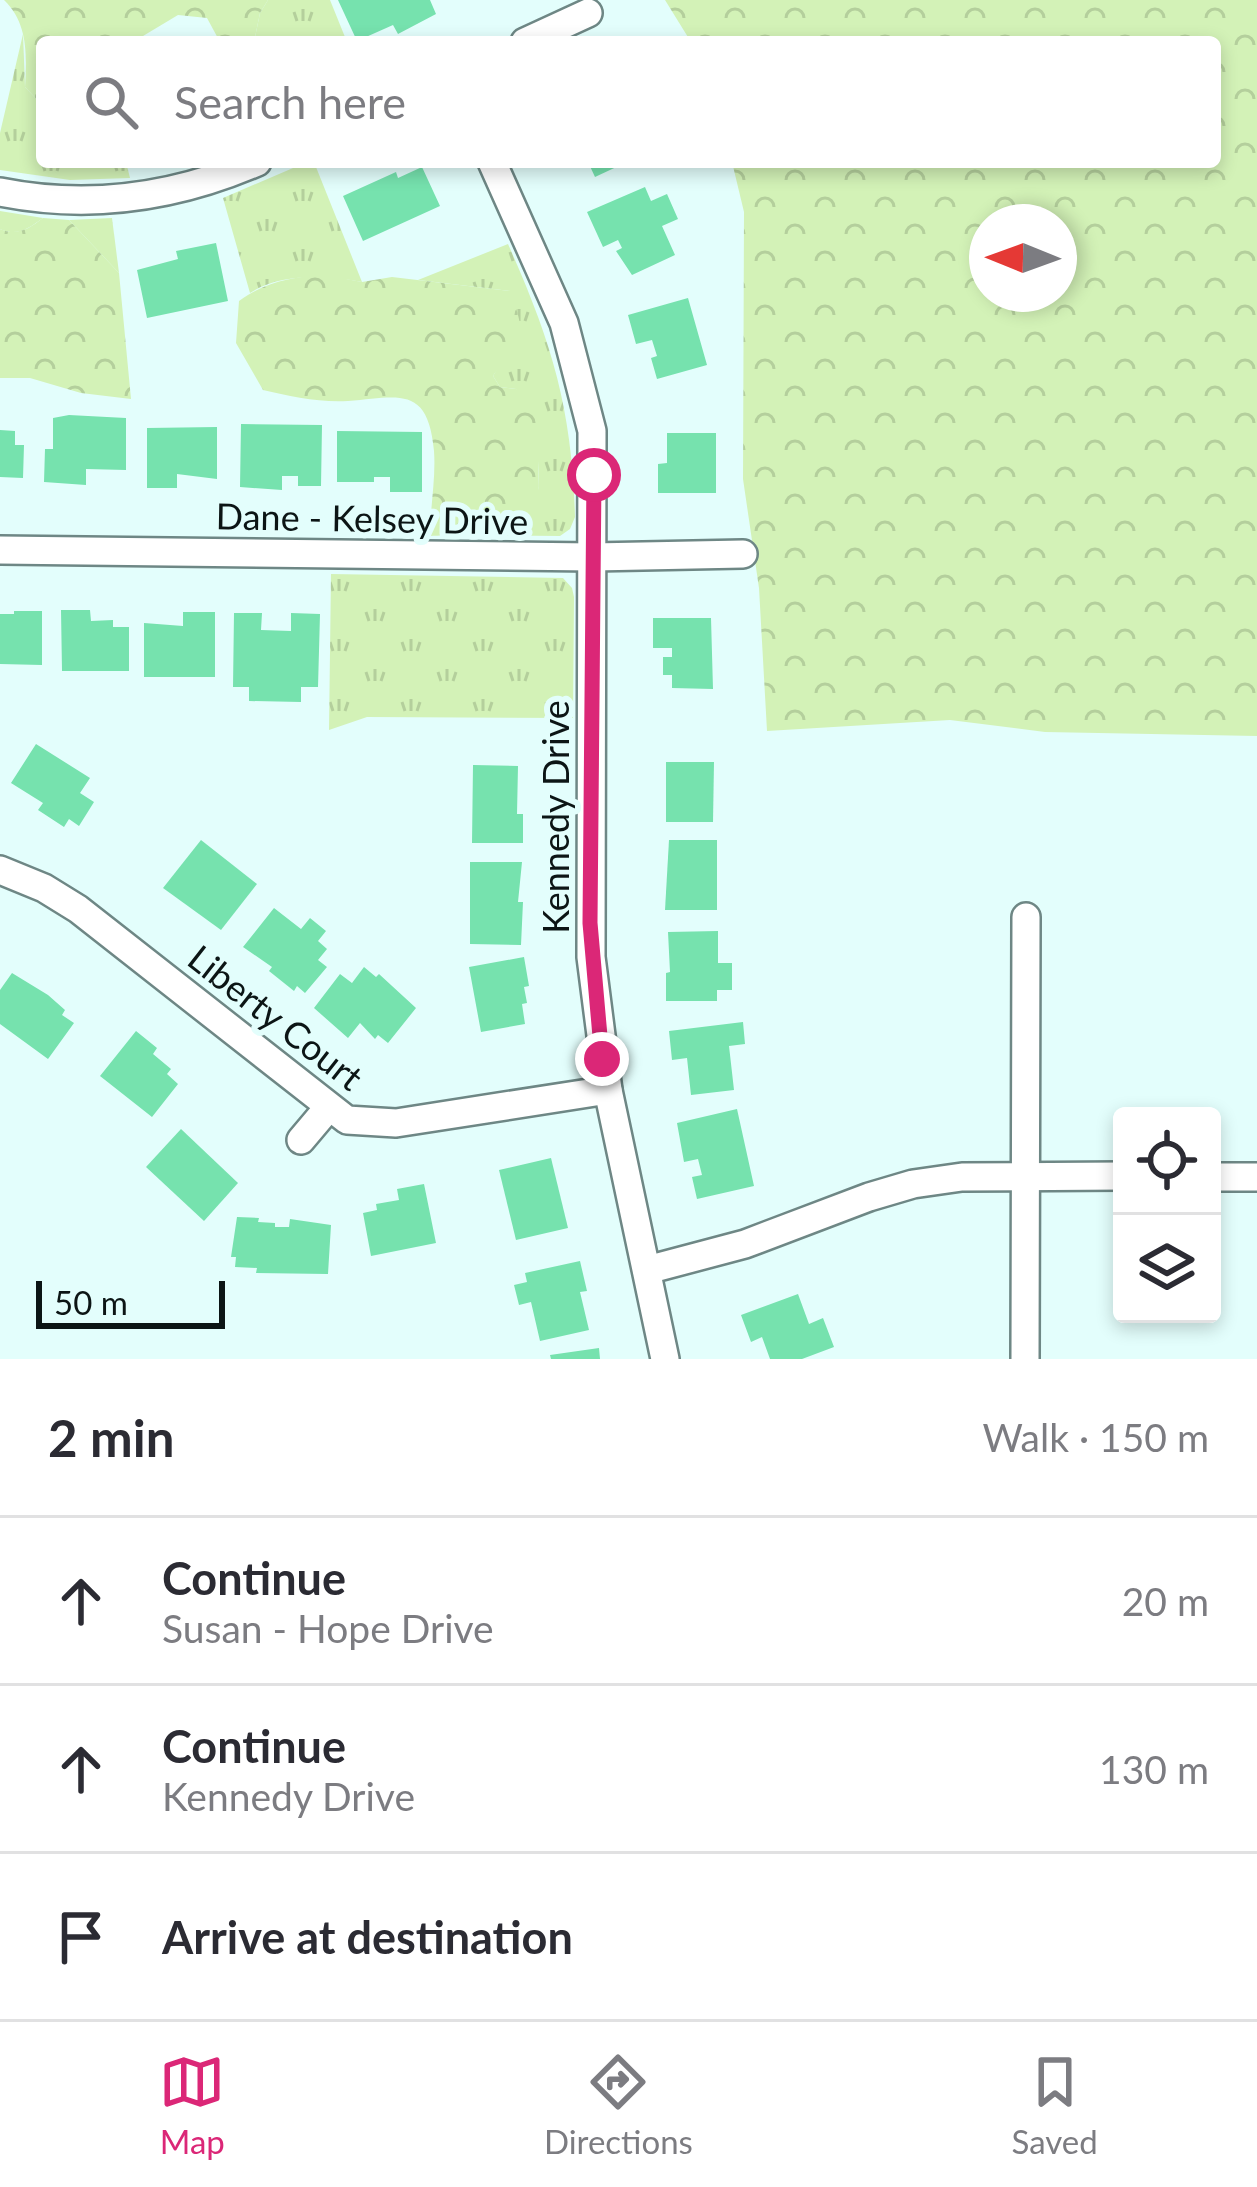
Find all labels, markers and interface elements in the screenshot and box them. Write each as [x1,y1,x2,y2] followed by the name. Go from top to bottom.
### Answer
[36,36,1221,168] search box
[78,69,144,135] icon: search
[174,75,406,129] text: Search here
[969,204,1077,312] north arrow
[567,448,621,502] route start
[215,493,529,543] street label: Dane - Kelsey Drive
[533,700,577,934] street label: Kennedy Drive
[180,935,372,1099] street label: Liberty Court
[575,1032,629,1086] route end
[1113,1107,1221,1323] map controls
[1113,1107,1221,1215] button: locate
[1113,1215,1221,1323] button: layers
[36,1275,225,1328] scale bar
[54,1282,128,1322] text: 50 m
[48,1407,174,1468] text: 2 min
[982,1414,1209,1460] text: Walk · 150 m
[162,1551,346,1605] text: Continue
[48,1568,114,1634] icon: ahead
[1122,1578,1209,1624] text: 20 m
[162,1605,494,1651] text: Susan - Hope Drive
[162,1719,346,1773] text: Continue
[48,1736,114,1802] icon: ahead
[1099,1746,1209,1792] text: 130 m
[162,1773,415,1819] text: Kennedy Drive
[48,1904,114,1970] icon: arrive
[162,1910,573,1964] text: Arrive at destination
[159,2049,225,2161] tab: Map
[544,2049,693,2161] tab: Directions
[1011,2049,1098,2161] tab: Saved

